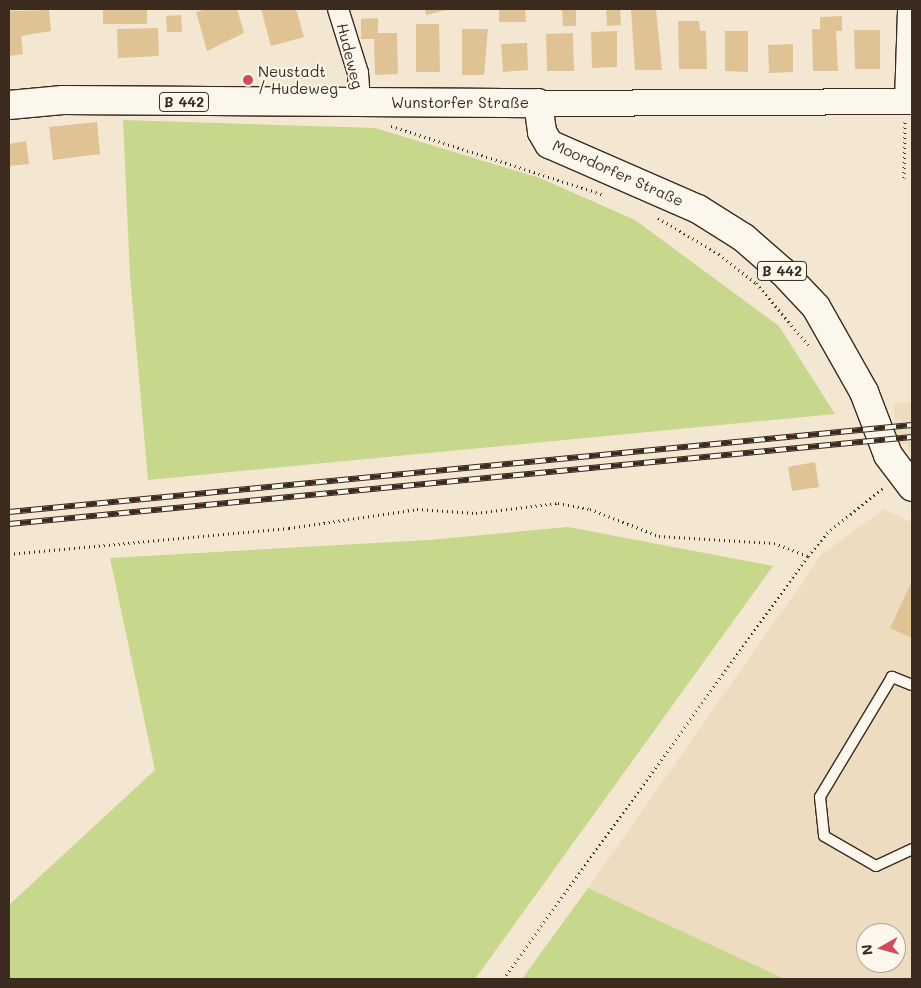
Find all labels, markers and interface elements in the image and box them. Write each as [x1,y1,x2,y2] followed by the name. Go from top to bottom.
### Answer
[333,21,367,91] street label: Hudeweg
[258,62,338,97] place label: Neustadt / Hudeweg
[242,74,254,86] marker: Neustadt / Hudeweg
[158,90,210,114] road number: B 442
[391,94,529,112] street label: Wunstorfer Straße
[550,136,686,210] street label: Moordorfer Straße
[756,260,808,282] road number: B 442
[856,923,906,973] north arrow
[857,943,877,956] text: N

